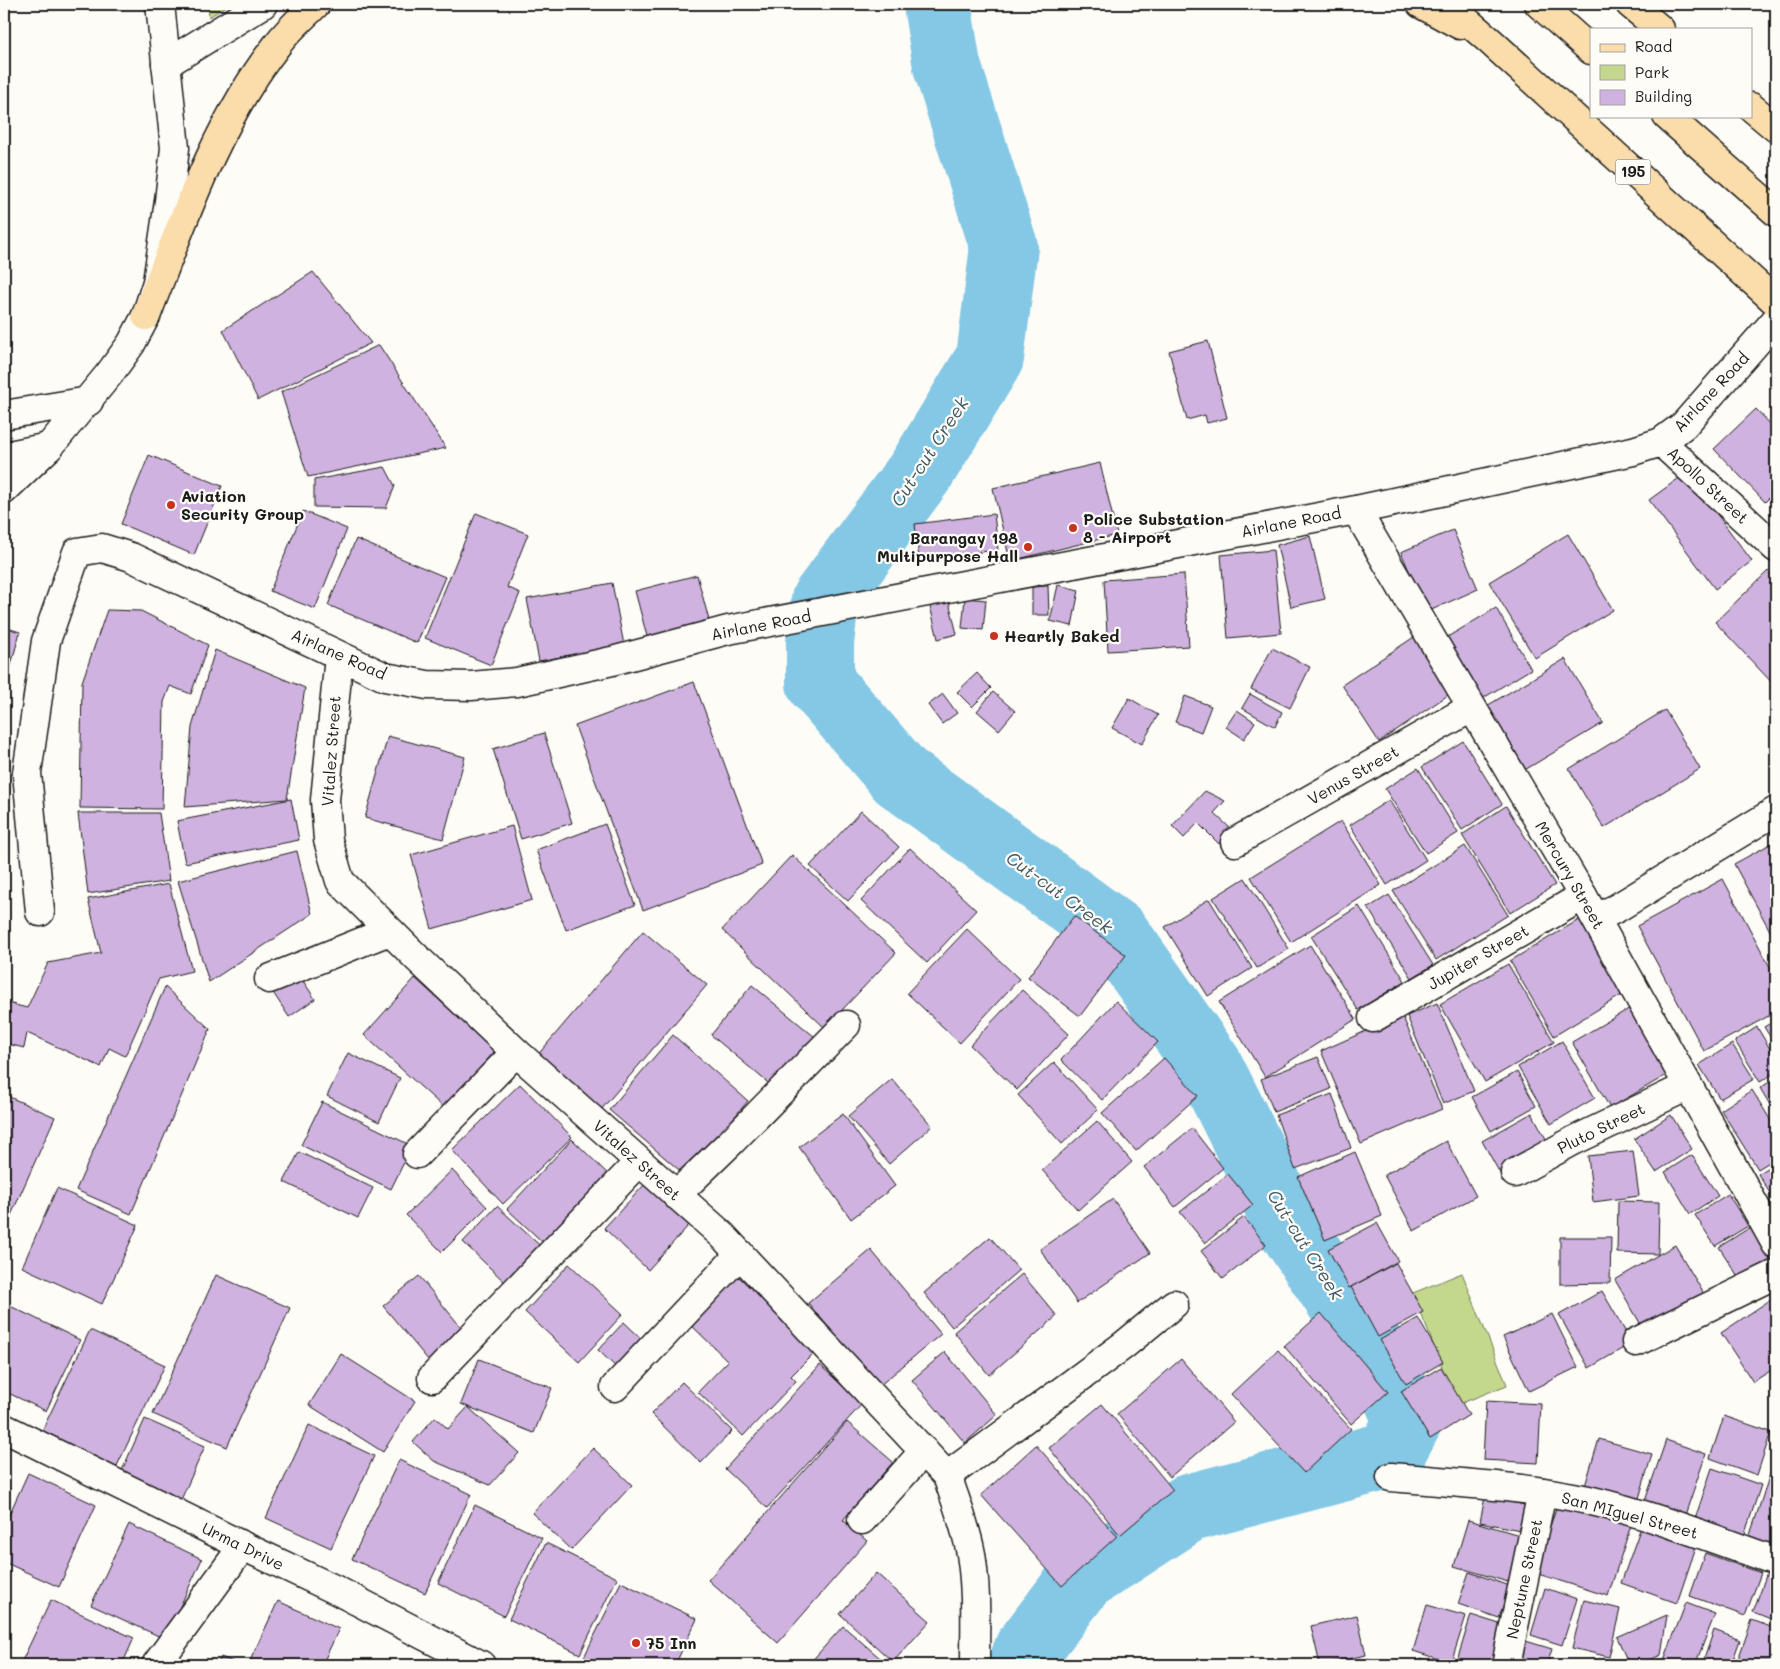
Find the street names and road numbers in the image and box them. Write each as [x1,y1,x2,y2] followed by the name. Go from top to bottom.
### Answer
[1616,160,1650,184] road number: 195
[1668,347,1753,436] street label: Airlane Road
[1663,441,1754,528] street label: Apollo Street
[1239,501,1343,542] street label: Airlane Road
[709,604,813,645] street label: Airlane Road
[288,623,390,684] street label: Airlane Road
[316,695,345,807] street label: Vitalez Street
[1303,740,1402,809] street label: Venus Street
[1531,817,1610,933] street label: Mercury Street
[1423,919,1532,994] street label: Jupiter Street
[1553,1097,1648,1158] street label: Pluto Street
[589,1115,686,1205] street label: Vitalez Street
[1559,1486,1701,1543] street label: San MIguel Street
[199,1517,288,1574] street label: Urma Drive
[1501,1517,1546,1641] street label: Neptune Street

